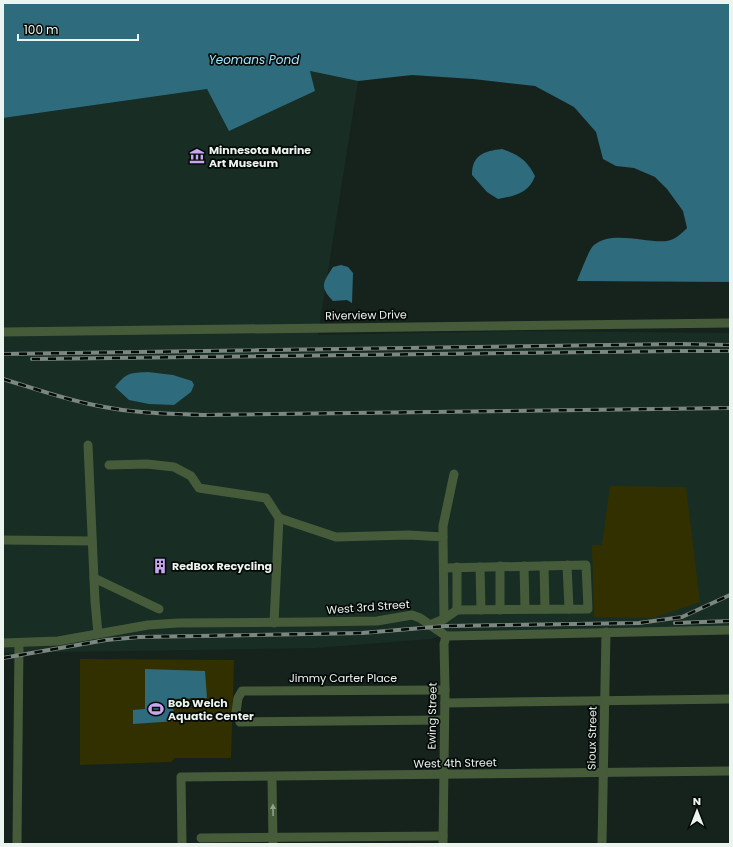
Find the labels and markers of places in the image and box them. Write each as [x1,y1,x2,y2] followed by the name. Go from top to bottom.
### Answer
[209,142,311,171] place label: Minnesota Marine Art Museum
[188,147,206,165] museum icon: Minnesota Marine Art Museum
[151,557,169,575] building icon: RedBox Recycling
[172,558,272,574] place label: RedBox Recycling
[168,695,254,724] place label: Bob Welch Aquatic Center
[147,700,165,718] sports icon: Bob Welch Aquatic Center

